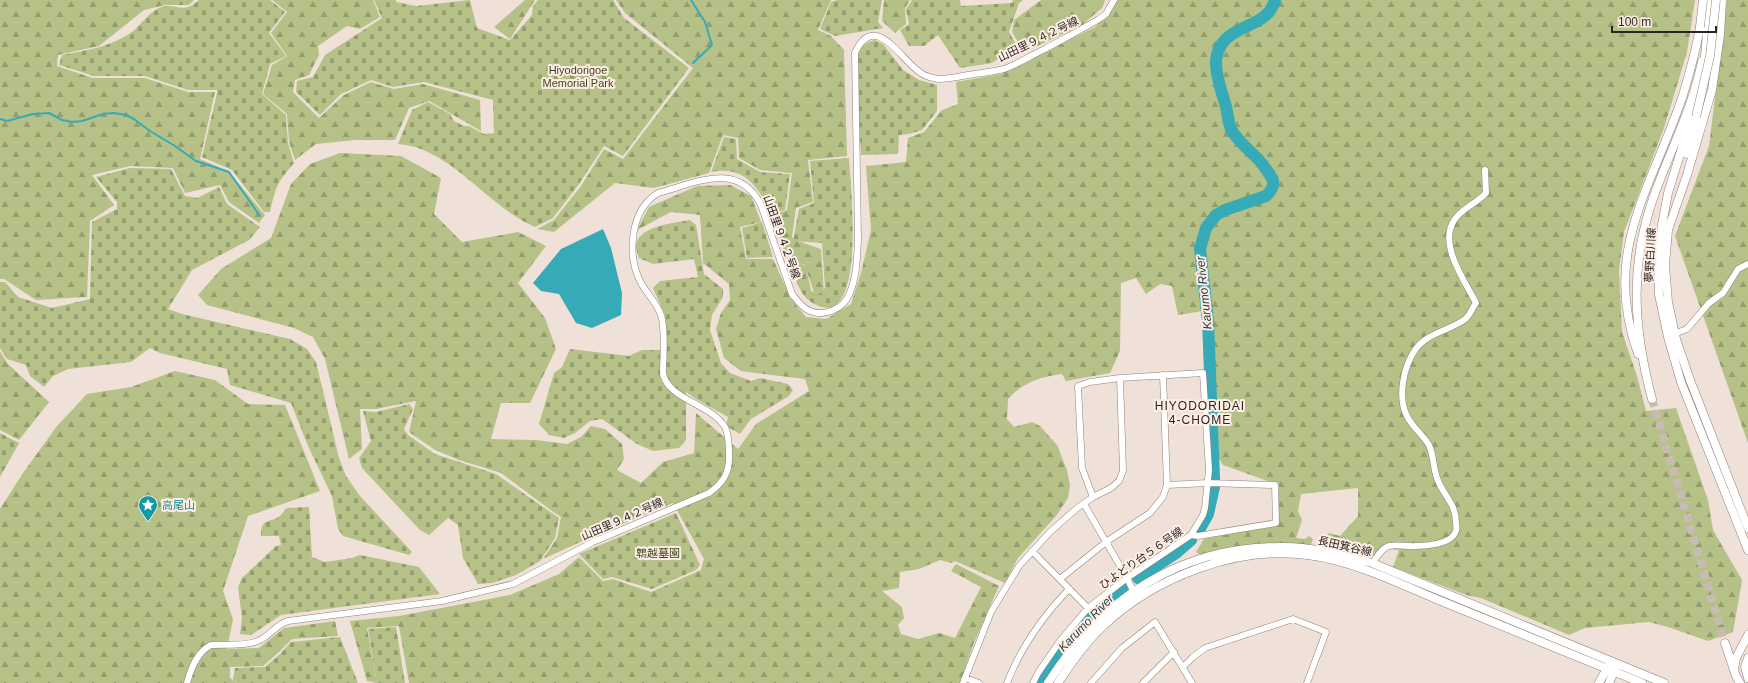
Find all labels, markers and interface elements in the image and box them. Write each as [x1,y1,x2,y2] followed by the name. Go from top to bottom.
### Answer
[1612,8,1716,34] scale bar
[996,14,1080,64] street label: 山田里９４２号線
[1618,15,1651,29] text: 100 m
[543,64,614,89] park label: Hiyodorigoe Memorial Park
[761,194,803,280] street label: 山田里９４２号線
[1643,227,1657,283] street label: 夢野白川線
[1193,255,1215,330] water label: Karumo River
[1155,399,1245,427] district label: HIYODORIDAI 4-CHOME
[137,494,159,522] place icon: 高尾山
[579,496,665,542] street label: 山田里９４２号線
[162,499,195,511] place label: 高尾山
[1097,525,1185,591] street label: ひよどり台５６号線
[1317,534,1373,558] street label: 長田箕谷線
[636,547,680,559] park label: 鵯越墓園
[1055,591,1117,654] water label: Karumo River

